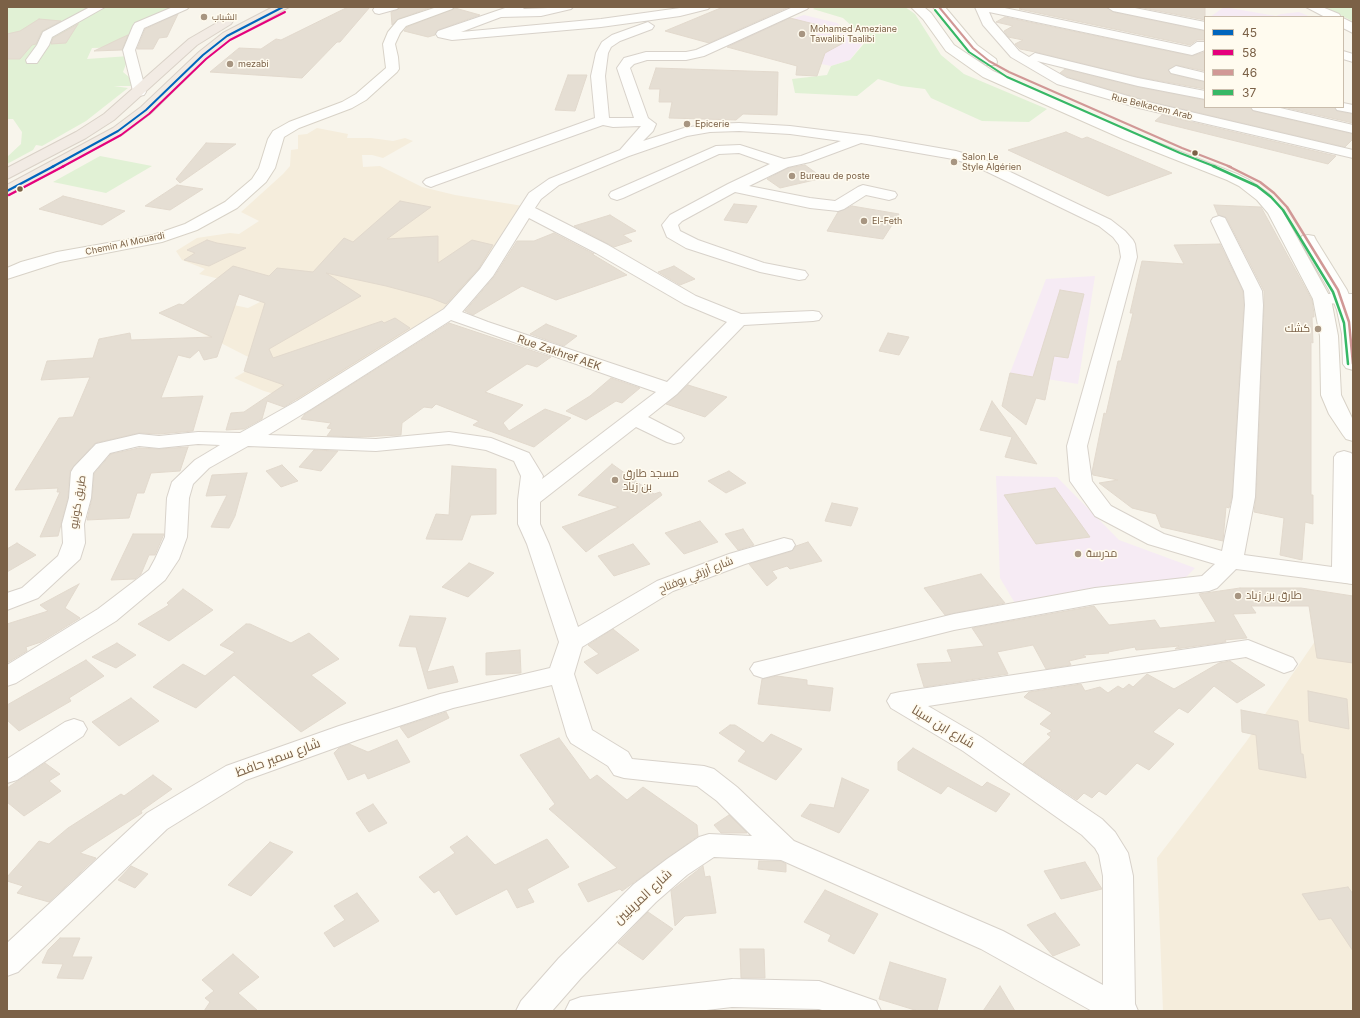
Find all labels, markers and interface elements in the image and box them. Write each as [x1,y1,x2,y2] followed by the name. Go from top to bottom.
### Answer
[199,12,209,22] marker: الشباب
[212,12,237,22] place label: الشباب
[1204,16,1344,108] legend
[810,24,897,45] place label: Mohamed Ameziane Tawalibi Taalibi
[1242,25,1257,40] text: 45
[797,29,807,39] marker: Mohamed Ameziane Tawalibi Taalibi
[1242,45,1257,60] text: 58
[225,59,235,69] marker: mezabi
[238,59,269,69] place label: mezabi
[1242,65,1257,80] text: 46
[1242,85,1256,100] text: 37
[1110,92,1194,122] street label: Rue Belkacem Arab
[682,119,692,129] marker: Epicerie
[695,119,729,129] place label: Epicerie
[1190,148,1200,158] unlabelled marker
[962,152,1021,173] place label: Salon Le Style Algérien
[949,157,959,167] marker: Salon Le Style Algérien
[787,171,797,181] marker: Bureau de poste
[800,171,870,181] place label: Bureau de poste
[15,184,25,194] unlabelled marker
[859,216,869,226] marker: El-Feth
[872,216,902,226] place label: El-Feth
[84,230,166,258] street label: Chemin Al Mouardi
[1285,322,1310,336] place label: كشك
[1313,324,1323,334] marker: كشك
[515,332,603,374] street label: Rue Zakhref AEK
[623,467,679,493] place label: مسجد طارق بن زياد
[67,474,89,530] street label: طريق كونيو
[610,475,620,485] marker: مسجد طارق بن زياد
[1086,547,1117,561] place label: مدرسة
[1073,549,1083,559] marker: مدرسة
[657,554,735,596] street label: شارع أرزقي بوفتاح
[1246,589,1302,603] place label: طارق بن زياد
[1233,591,1243,601] marker: طارق بن زياد
[909,702,977,752] street label: شارع ابن سينا
[233,735,323,781] street label: شارع سمير حافظ
[611,866,675,928] street label: شارع المرينيين

